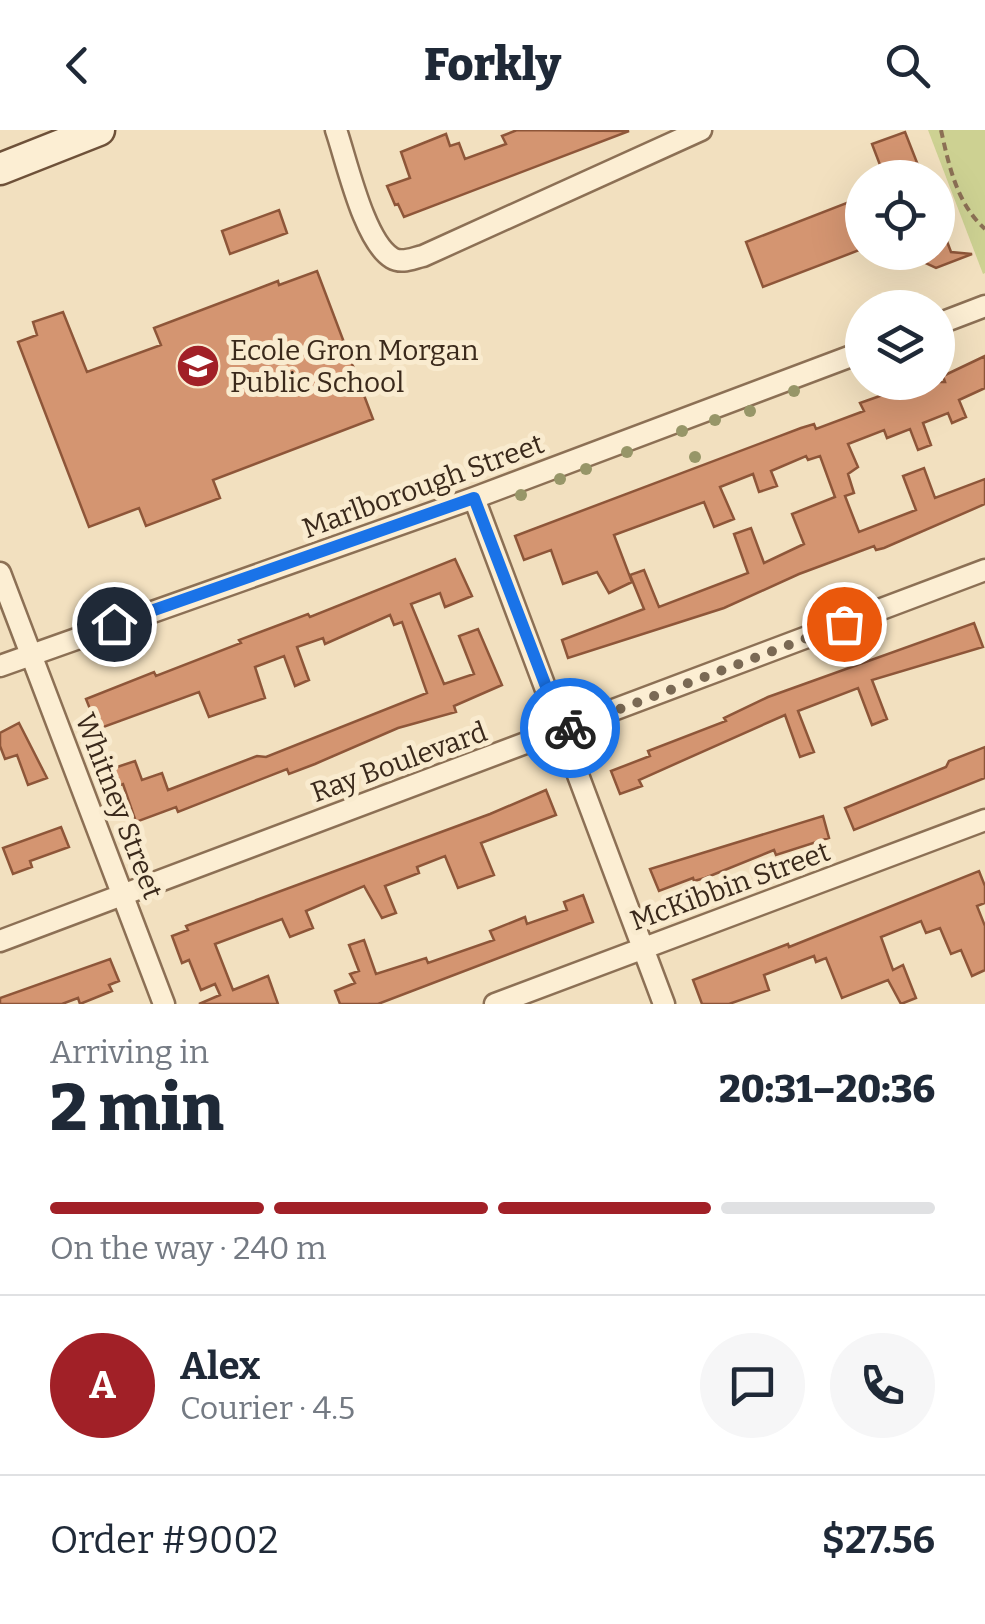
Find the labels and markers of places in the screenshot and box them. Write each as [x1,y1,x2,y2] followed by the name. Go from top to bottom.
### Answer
[230,334,479,399] place label: Ecole Gron Morgan Public School
[175,343,221,389] school or university icon: Ecole Gron Morgan Public School
[72,582,157,667] pin
[802,582,887,667] pin

